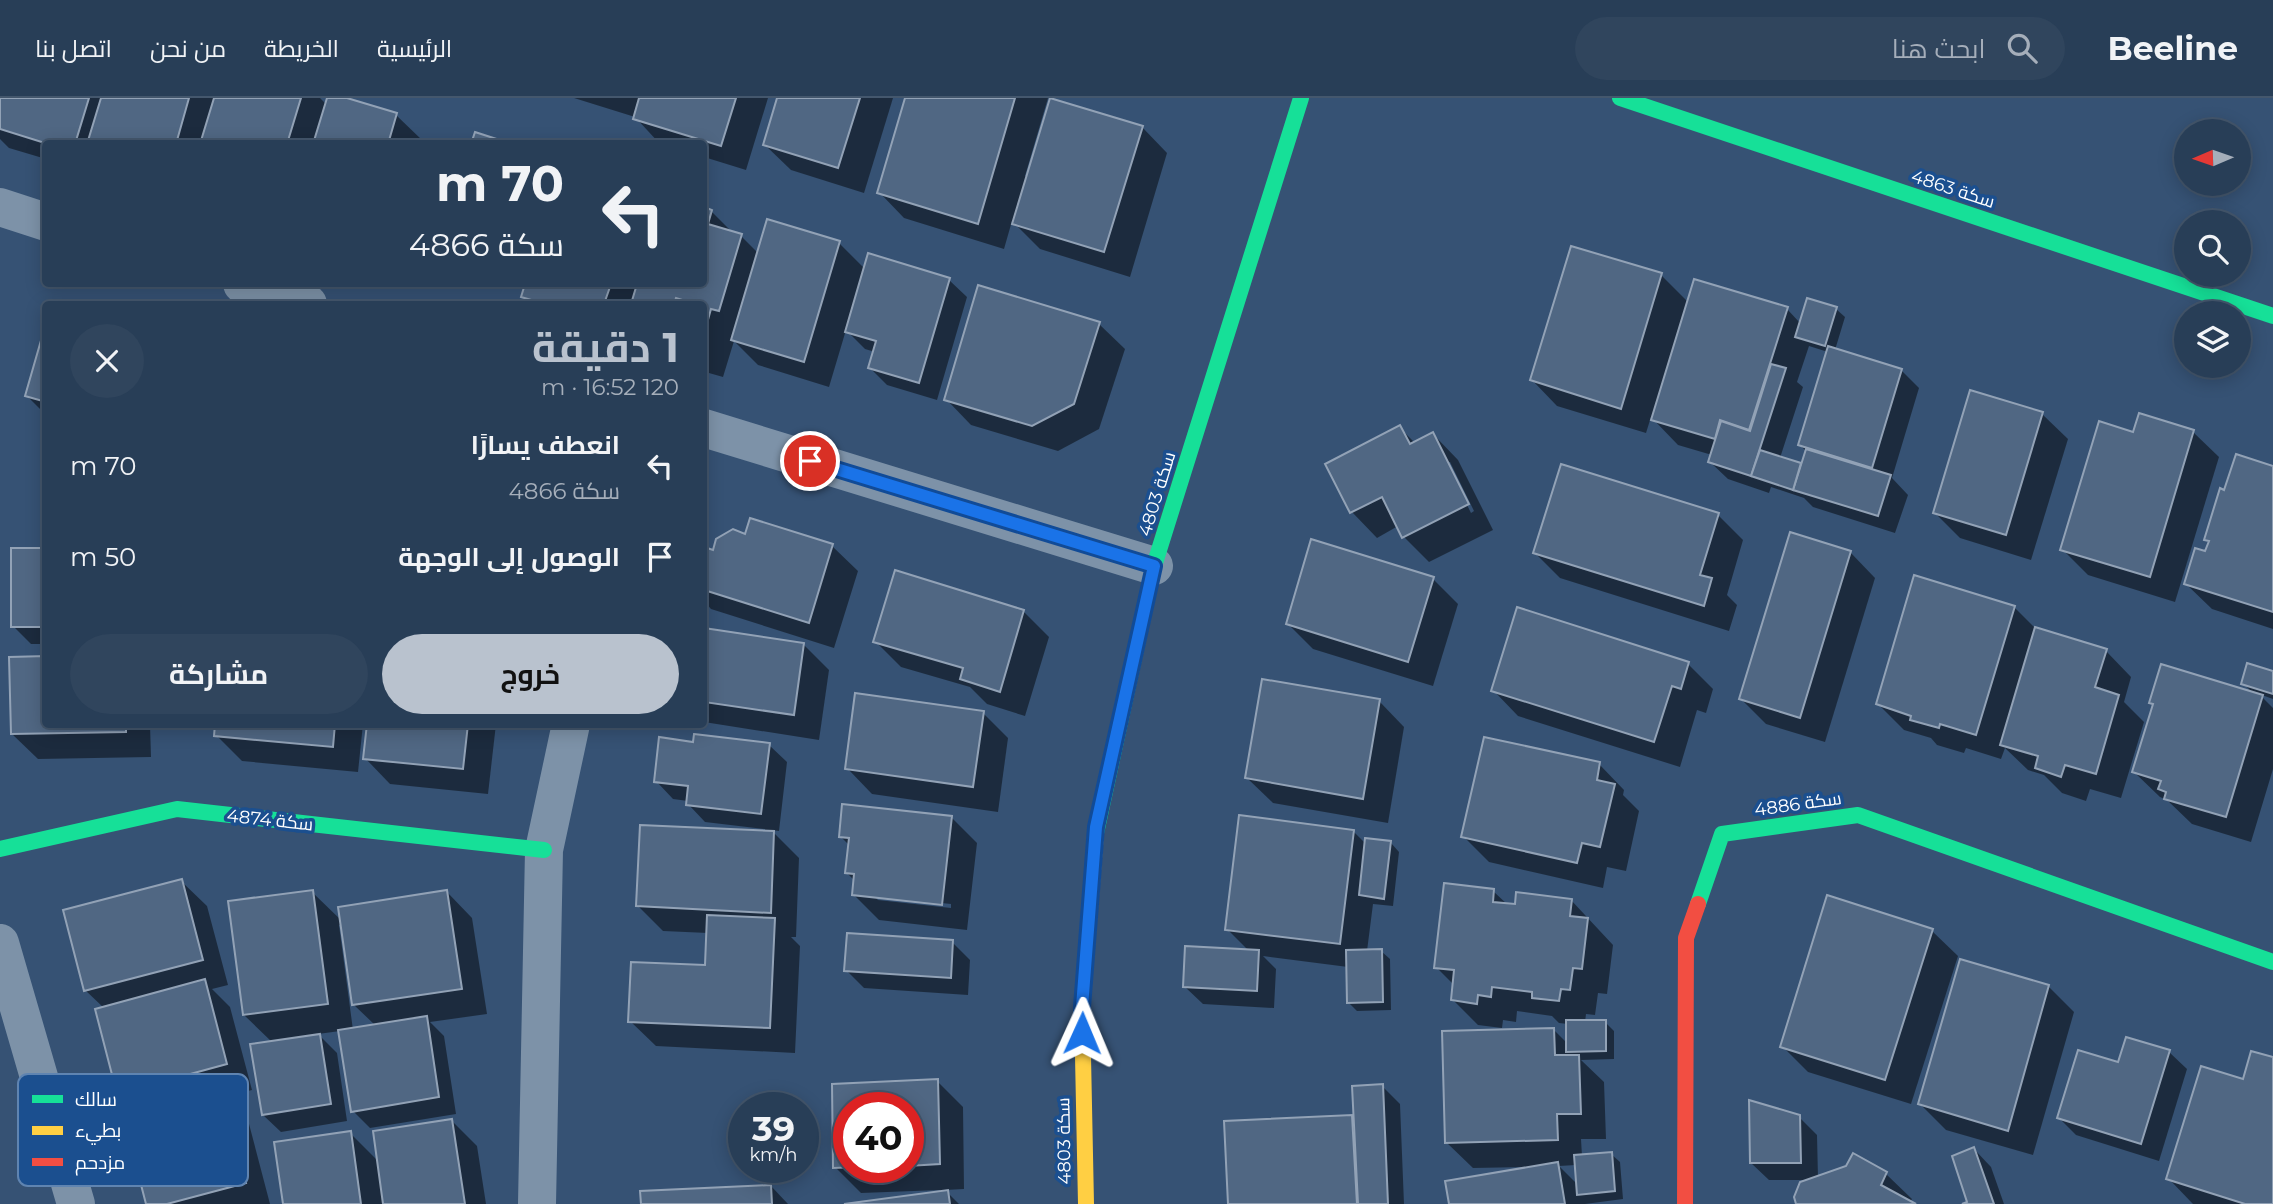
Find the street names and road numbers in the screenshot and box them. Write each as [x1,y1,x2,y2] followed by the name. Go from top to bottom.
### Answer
[1908,165,1998,213] street label: سكة 4863
[1134,449,1180,539] street label: سكة 4803
[1753,787,1843,821] street label: سكة 4886
[226,805,314,835] street label: سكة 4874
[1052,1097,1076,1185] street label: سكة 4803

